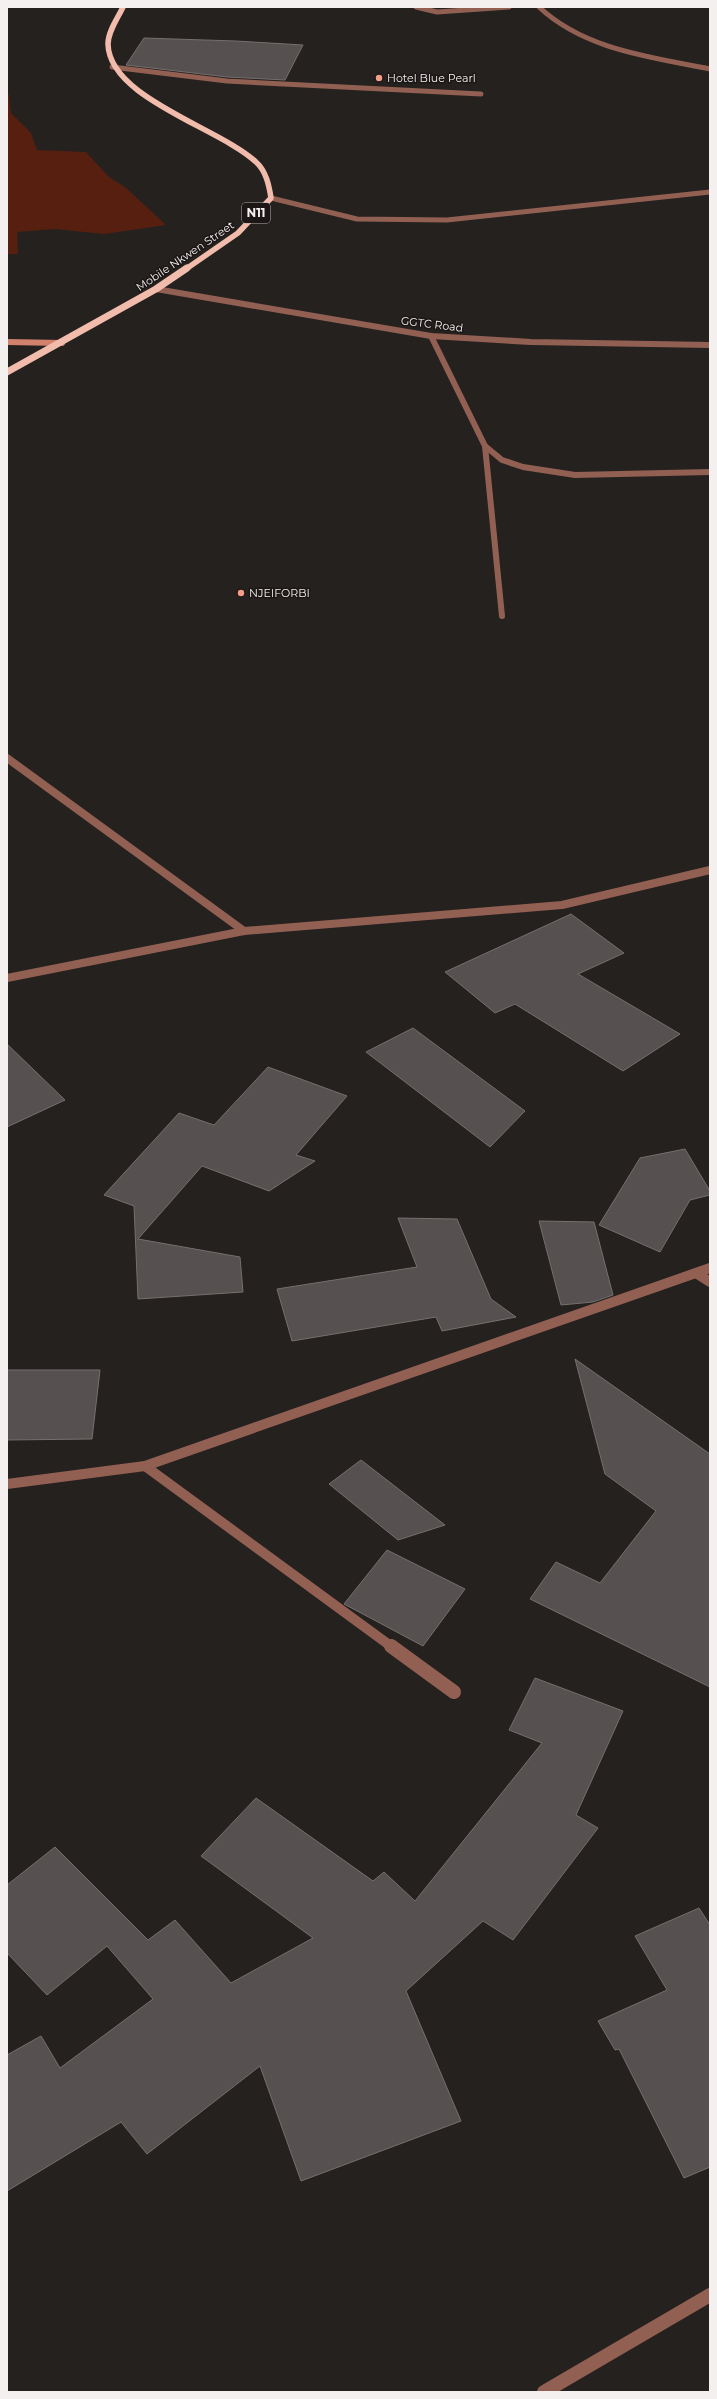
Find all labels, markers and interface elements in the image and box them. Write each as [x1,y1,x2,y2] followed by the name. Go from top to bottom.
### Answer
[387,71,476,85] place label: Hotel Blue Pearl
[374,73,384,83] marker: Hotel Blue Pearl
[242,203,270,223] road number: N11
[133,218,237,294] street label: Mobile Nkwen Street
[400,313,464,335] street label: GGTC Road
[249,586,310,600] place label: NJEIFORBI
[236,588,246,598] marker: NJEIFORBI

